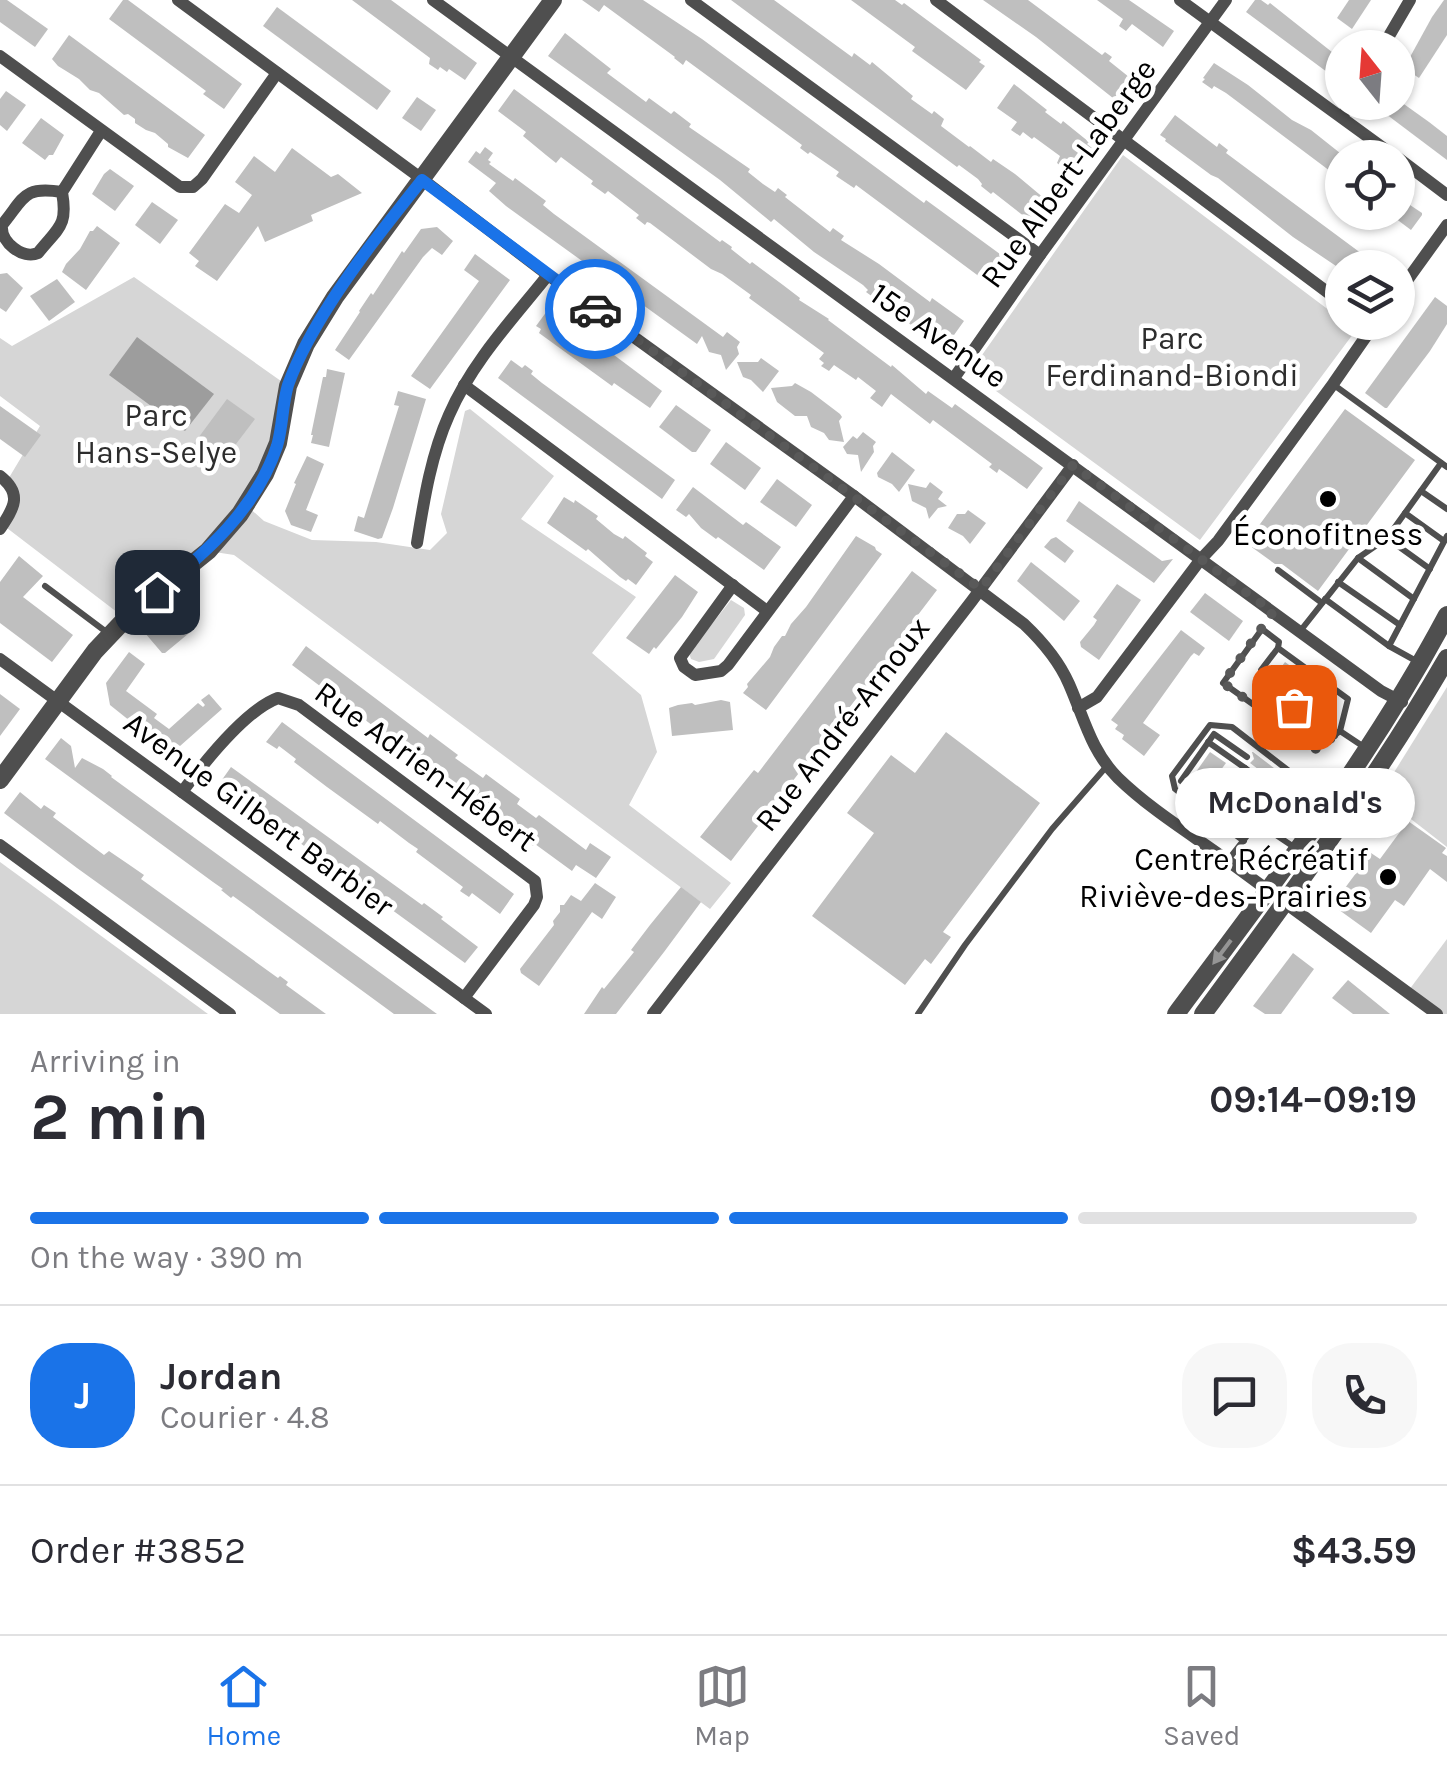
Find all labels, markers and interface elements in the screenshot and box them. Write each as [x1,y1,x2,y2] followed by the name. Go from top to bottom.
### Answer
[1325,30,1415,120] north arrow
[1325,30,1415,340] map controls
[973,52,1164,295] street label: Rue Albert-Laberge
[1325,140,1415,230] button: locate
[1325,250,1415,340] button: layers
[545,259,645,359] courier
[863,275,1014,396] street label: 15e Avenue
[568,282,623,337] icon: car
[1045,320,1299,394] park label: Parc Ferdinand-Biondi
[75,397,237,471] park label: Parc Hans-Selye
[1317,488,1339,510] marker: Éconofitness
[1233,514,1423,553] place label: Éconofitness
[115,550,200,635] pin
[130,565,185,620] icon: home
[747,610,937,839] street label: Rue André-Arnoux
[1252,665,1337,750] pin
[308,674,544,859] street label: Rue Adrien-Hébert
[1267,680,1322,735] icon: bag
[117,704,401,925] street label: Avenue Gilbert Barbier
[1174,767,1414,837] callout: McDonald's
[1207,784,1383,821] text: McDonald's
[1079,841,1369,915] place label: Centre Récréatif Riviève-des-Prairies
[1377,866,1399,888] marker: Centre Récréatif Riviève-des-Prairies
[1212,939,1232,965] one-way arrow
[30,1043,181,1080] text: Arriving in
[1209,1077,1417,1122] text: 09:14–09:19
[30,1079,209,1155] text: 2 min
[30,1239,304,1276] text: On the way · 390 m
[1182,1343,1287,1448] button: chat
[1312,1343,1417,1448] button: phone
[160,1354,283,1399] text: Jordan
[74,1373,91,1418] text: J
[160,1399,330,1436] text: Courier · 4.8
[30,1528,246,1573] text: Order #3852
[1291,1528,1417,1573] text: $43.59
[207,1659,281,1752] tab: Home
[694,1659,750,1752] tab: Map
[1163,1659,1240,1752] tab: Saved

